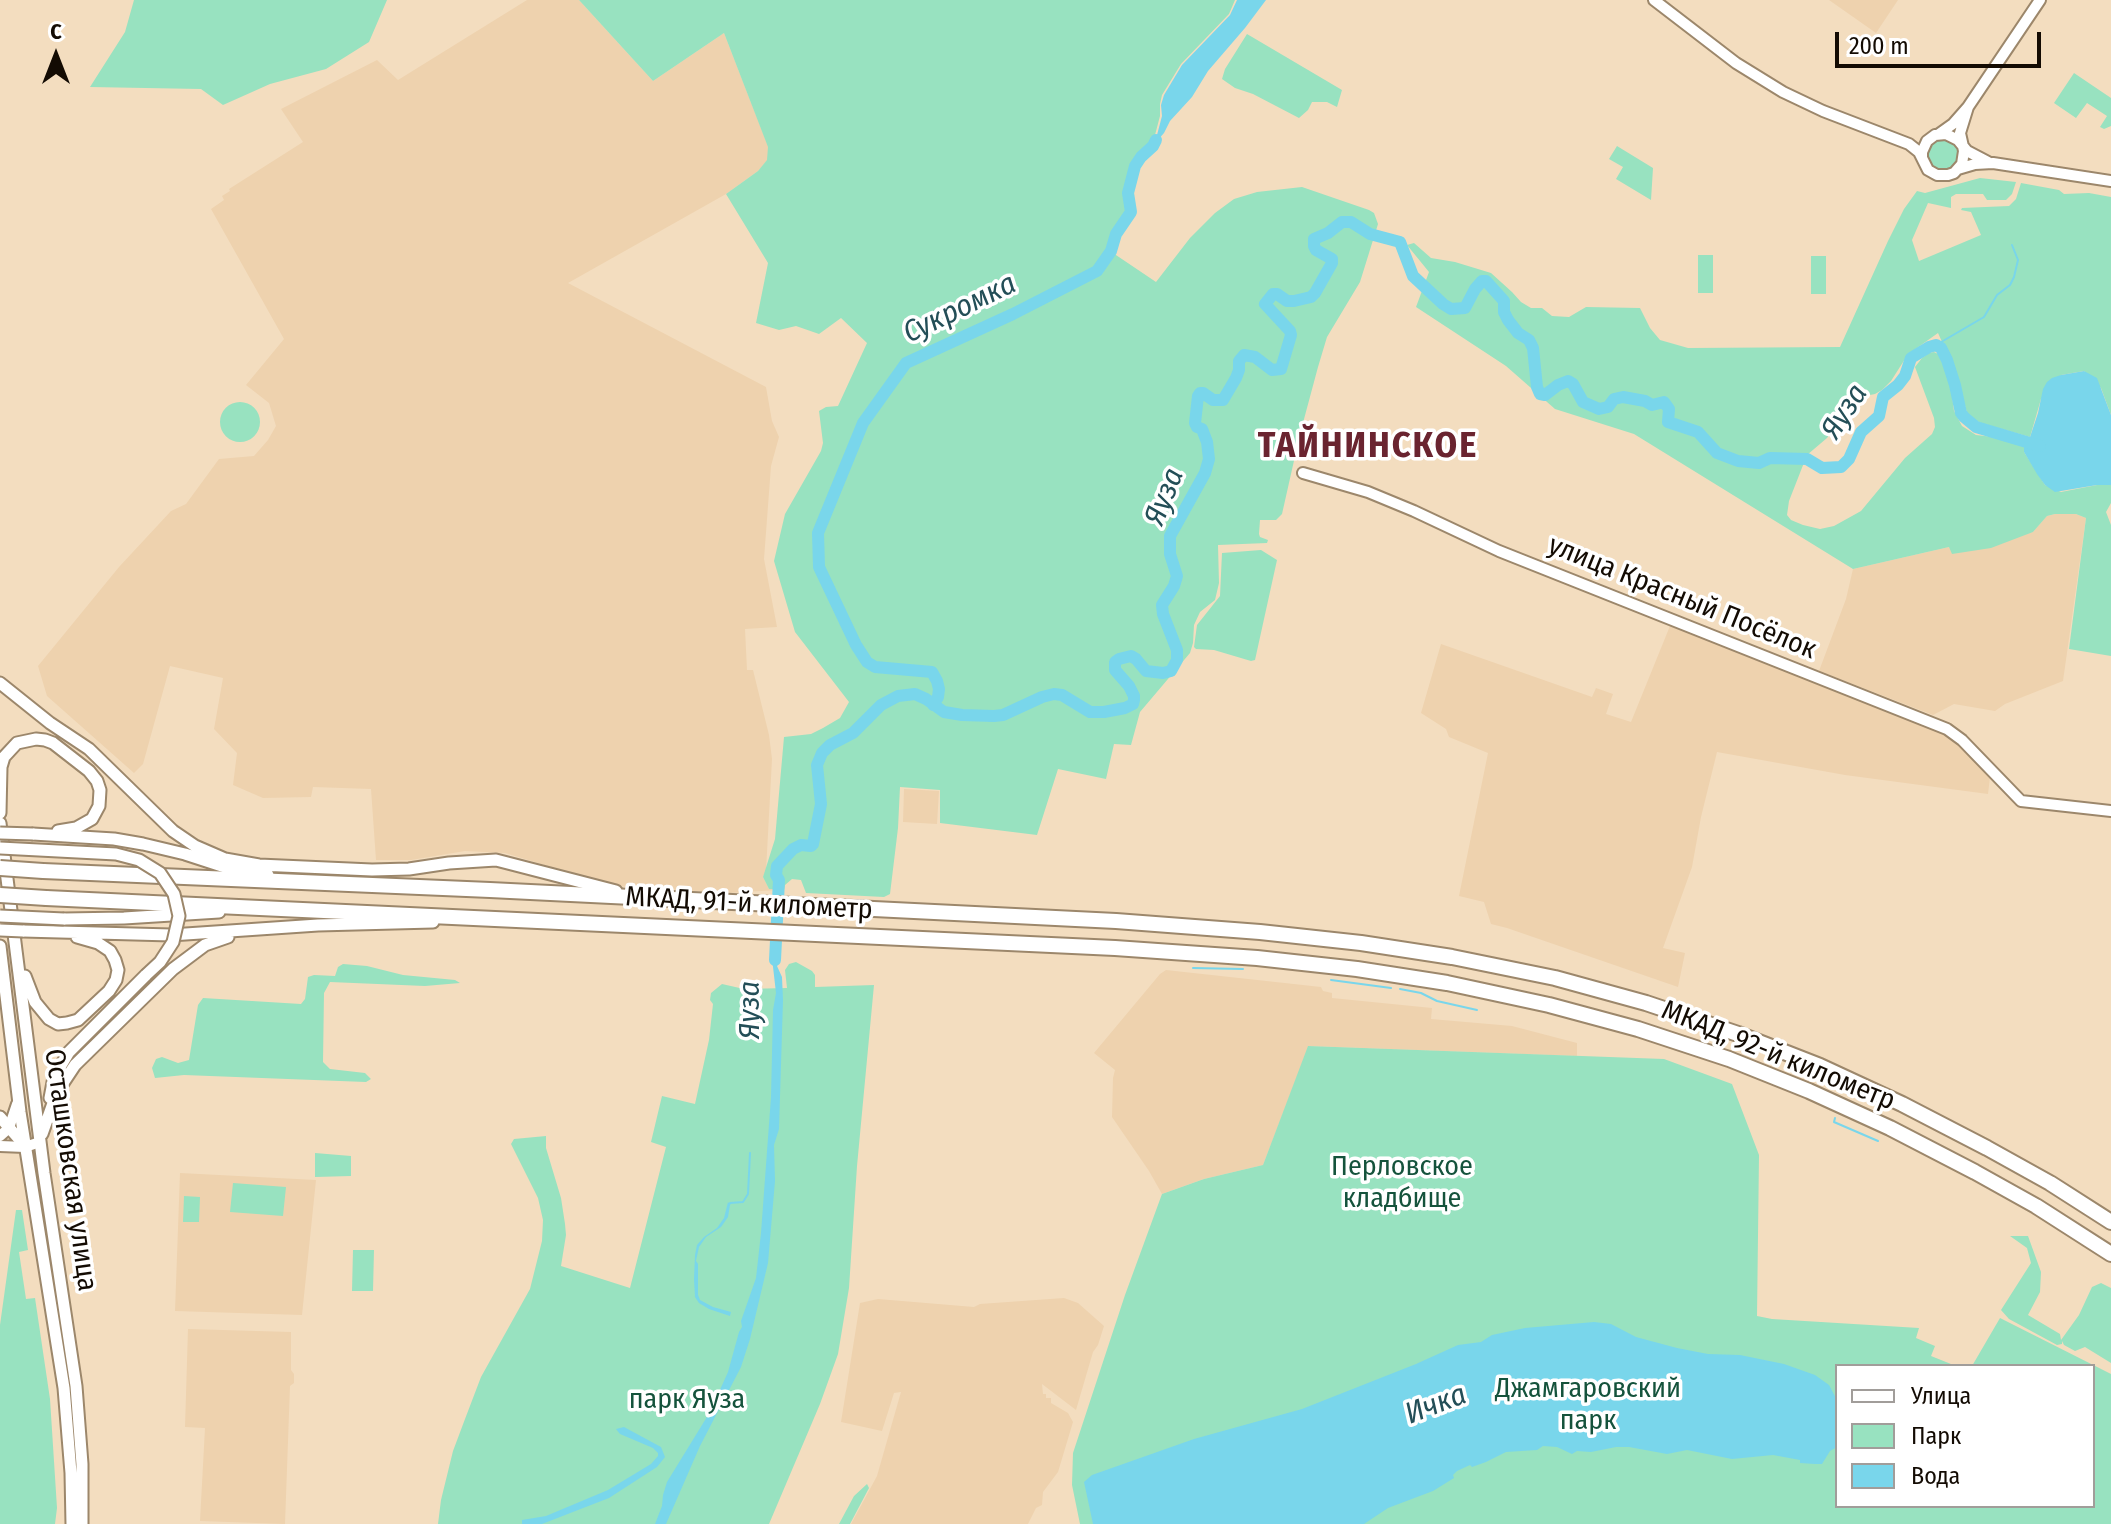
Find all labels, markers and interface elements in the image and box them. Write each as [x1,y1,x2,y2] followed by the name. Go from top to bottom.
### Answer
[16,16,96,96] north arrow
[1839,16,2045,66] scale bar
[50,18,62,45] text: С
[1849,32,1909,60] text: 200 m
[898,266,1022,352] water label: Сукромка
[1814,378,1876,446] water label: Яуза
[1258,425,1478,469] district label: ТАЙНИНСКОЕ
[1137,463,1193,531] water label: Яуза
[1543,529,1821,667] street label: улица Красный Посёлок
[625,881,873,927] street label: МКАД, 91-й километр
[733,981,769,1039] water label: Яуза
[1656,994,1900,1118] street label: МКАД, 92-й километр
[36,1047,104,1293] street label: Осташковская улица
[1331,1150,1473,1216] park label: Перловское кладбище
[1835,1364,2095,1508] legend
[1495,1372,1681,1438] park label: Джамгаровский парк
[1400,1377,1472,1433] water label: Ичка
[1911,1382,1971,1410] text: Улица
[629,1383,745,1417] park label: парк Яуза
[1911,1422,1961,1450] text: Парк
[1911,1462,1960,1490] text: Вода

